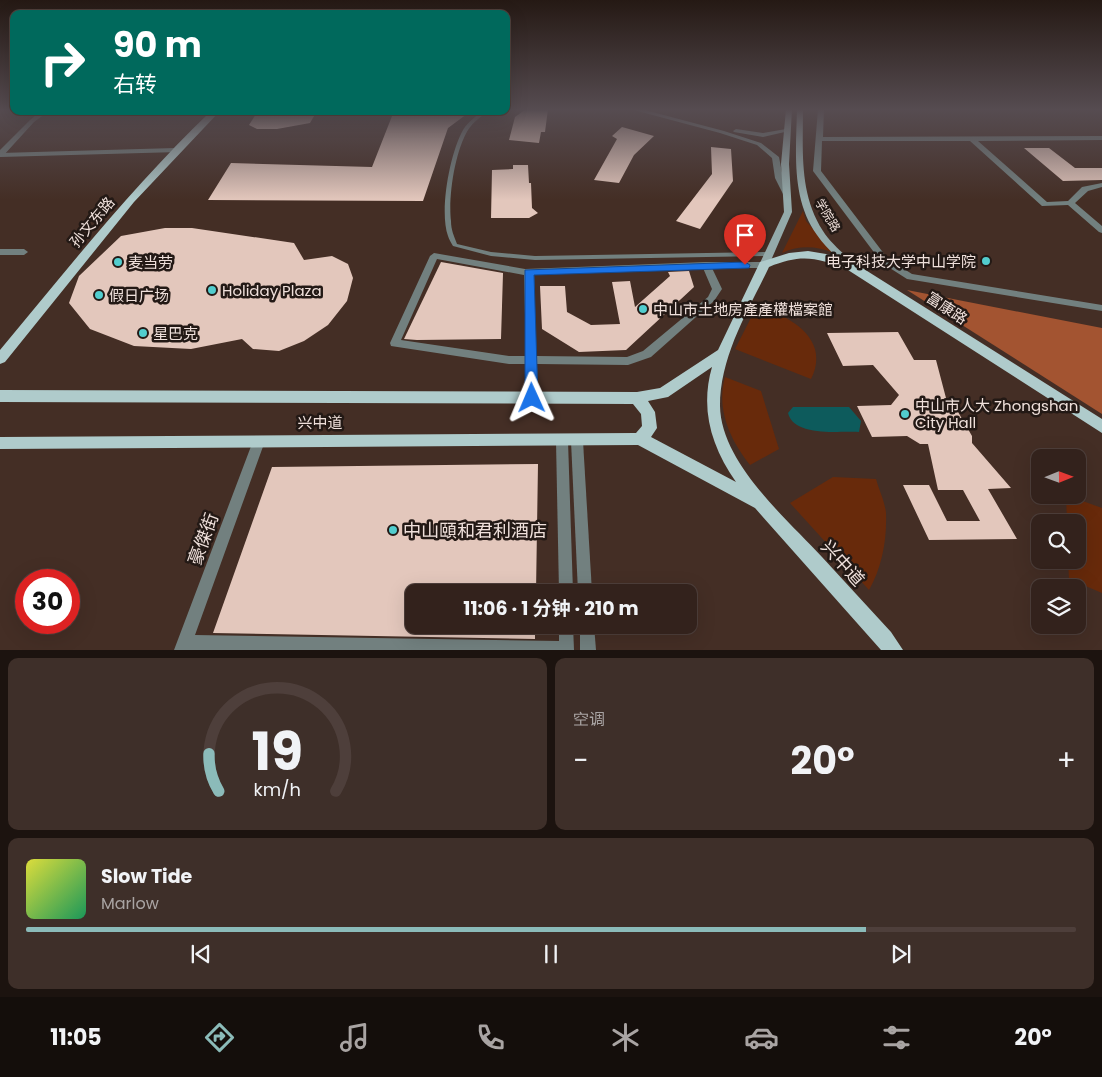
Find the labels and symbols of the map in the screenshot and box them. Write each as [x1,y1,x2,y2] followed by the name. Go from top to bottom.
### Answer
[65,192,119,252] street label: 孙文东路
[811,195,845,235] street label: 学院路
[724,214,766,265] pin
[826,251,976,272] place label: 电子科技大学中山学院
[128,252,173,273] place label: 麦当劳
[980,255,992,267] marker: 电子科技大学中山学院
[112,256,124,268] marker: 麦当劳
[222,280,322,301] place label: Holiday Plaza
[206,284,218,296] marker: Holiday Plaza
[109,285,169,306] place label: 假日广场
[922,287,972,329] street label: 富康路
[93,289,105,301] marker: 假日广场
[653,299,833,320] place label: 中山市土地房產產權檔案館
[637,303,649,315] marker: 中山市土地房產產權檔案館
[153,323,198,344] place label: 星巴克
[137,327,149,339] marker: 星巴克
[505,371,557,423] position arrow
[915,395,1078,433] place label: 中山市人大 Zhongshan City Hall
[899,408,911,420] marker: 中山市人大 Zhongshan City Hall
[297,412,343,433] street label: 兴中道
[1031,449,1086,504] north arrow
[182,509,224,569] street label: 豪傑街
[403,518,547,543] place label: 中山頤和君利酒店
[387,524,399,536] marker: 中山頤和君利酒店
[816,535,870,591] street label: 兴中道
[15,569,80,634] speed limit sign: 30

